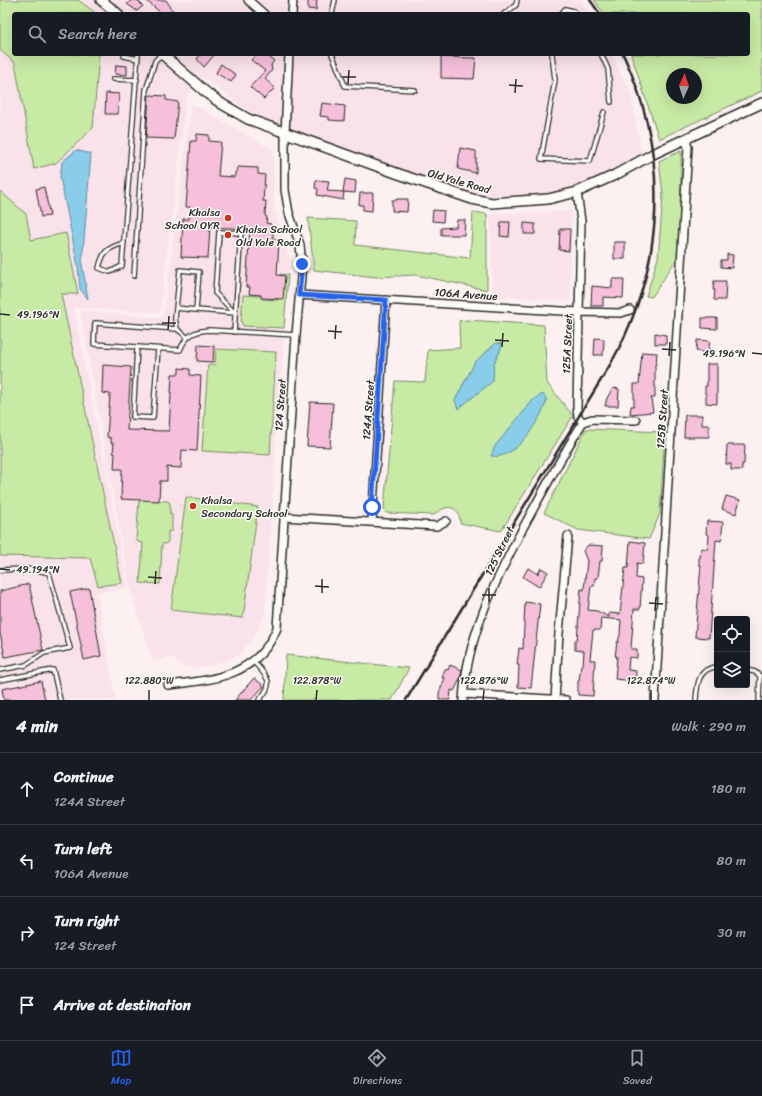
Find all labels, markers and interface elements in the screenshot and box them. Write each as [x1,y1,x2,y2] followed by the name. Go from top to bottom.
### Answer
[12,12,750,56] search box
[58,21,137,47] text: Search here
[26,23,48,45] icon: search
[666,68,702,104] north arrow
[425,163,494,200] street label: Old Yale Road
[165,203,220,235] place label: Khalsa School OYR
[223,213,233,223] marker: Khalsa School OYR
[236,220,303,252] place label: Khalsa School Old Yale Road
[223,230,233,240] marker: Khalsa School Old Yale Road
[293,255,311,273] route end
[434,283,499,306] street label: 106A Avenue
[17,306,59,324] text: 49.196°N
[557,313,578,374] street label: 125A Street
[703,345,745,363] text: 49.196°N
[269,377,292,432] street label: 124 Street
[357,379,380,441] street label: 124A Street
[651,388,674,449] street label: 125B Street
[201,491,288,523] place label: Khalsa Secondary School
[363,498,381,516] route start
[188,501,198,511] marker: Khalsa Secondary School
[479,523,520,579] street label: 125 Street
[16,561,60,579] text: 49.194°N
[714,616,750,688] map controls
[714,616,750,652] button: locate
[714,652,750,688] button: layers
[124,672,174,690] text: 122.880°W
[293,672,342,690] text: 122.878°W
[460,672,508,690] text: 122.876°W
[627,672,676,690] text: 122.874°W
[16,711,58,741] text: 4 min
[672,715,746,738] text: Walk · 290 m
[54,764,114,790] text: Continue
[711,777,746,800] text: 180 m
[16,778,38,800] icon: ahead
[54,790,125,813] text: 124A Street
[54,836,112,862] text: Turn left
[717,849,746,872] text: 80 m
[16,850,38,872] icon: left
[54,862,129,885] text: 106A Avenue
[54,908,119,934] text: Turn right
[717,921,746,944] text: 30 m
[16,922,38,944] icon: right
[54,934,116,957] text: 124 Street
[54,992,191,1018] text: Arrive at destination
[16,994,38,1016] icon: arrive
[110,1047,132,1090] tab: Map
[353,1047,402,1090] tab: Directions
[623,1047,652,1090] tab: Saved

